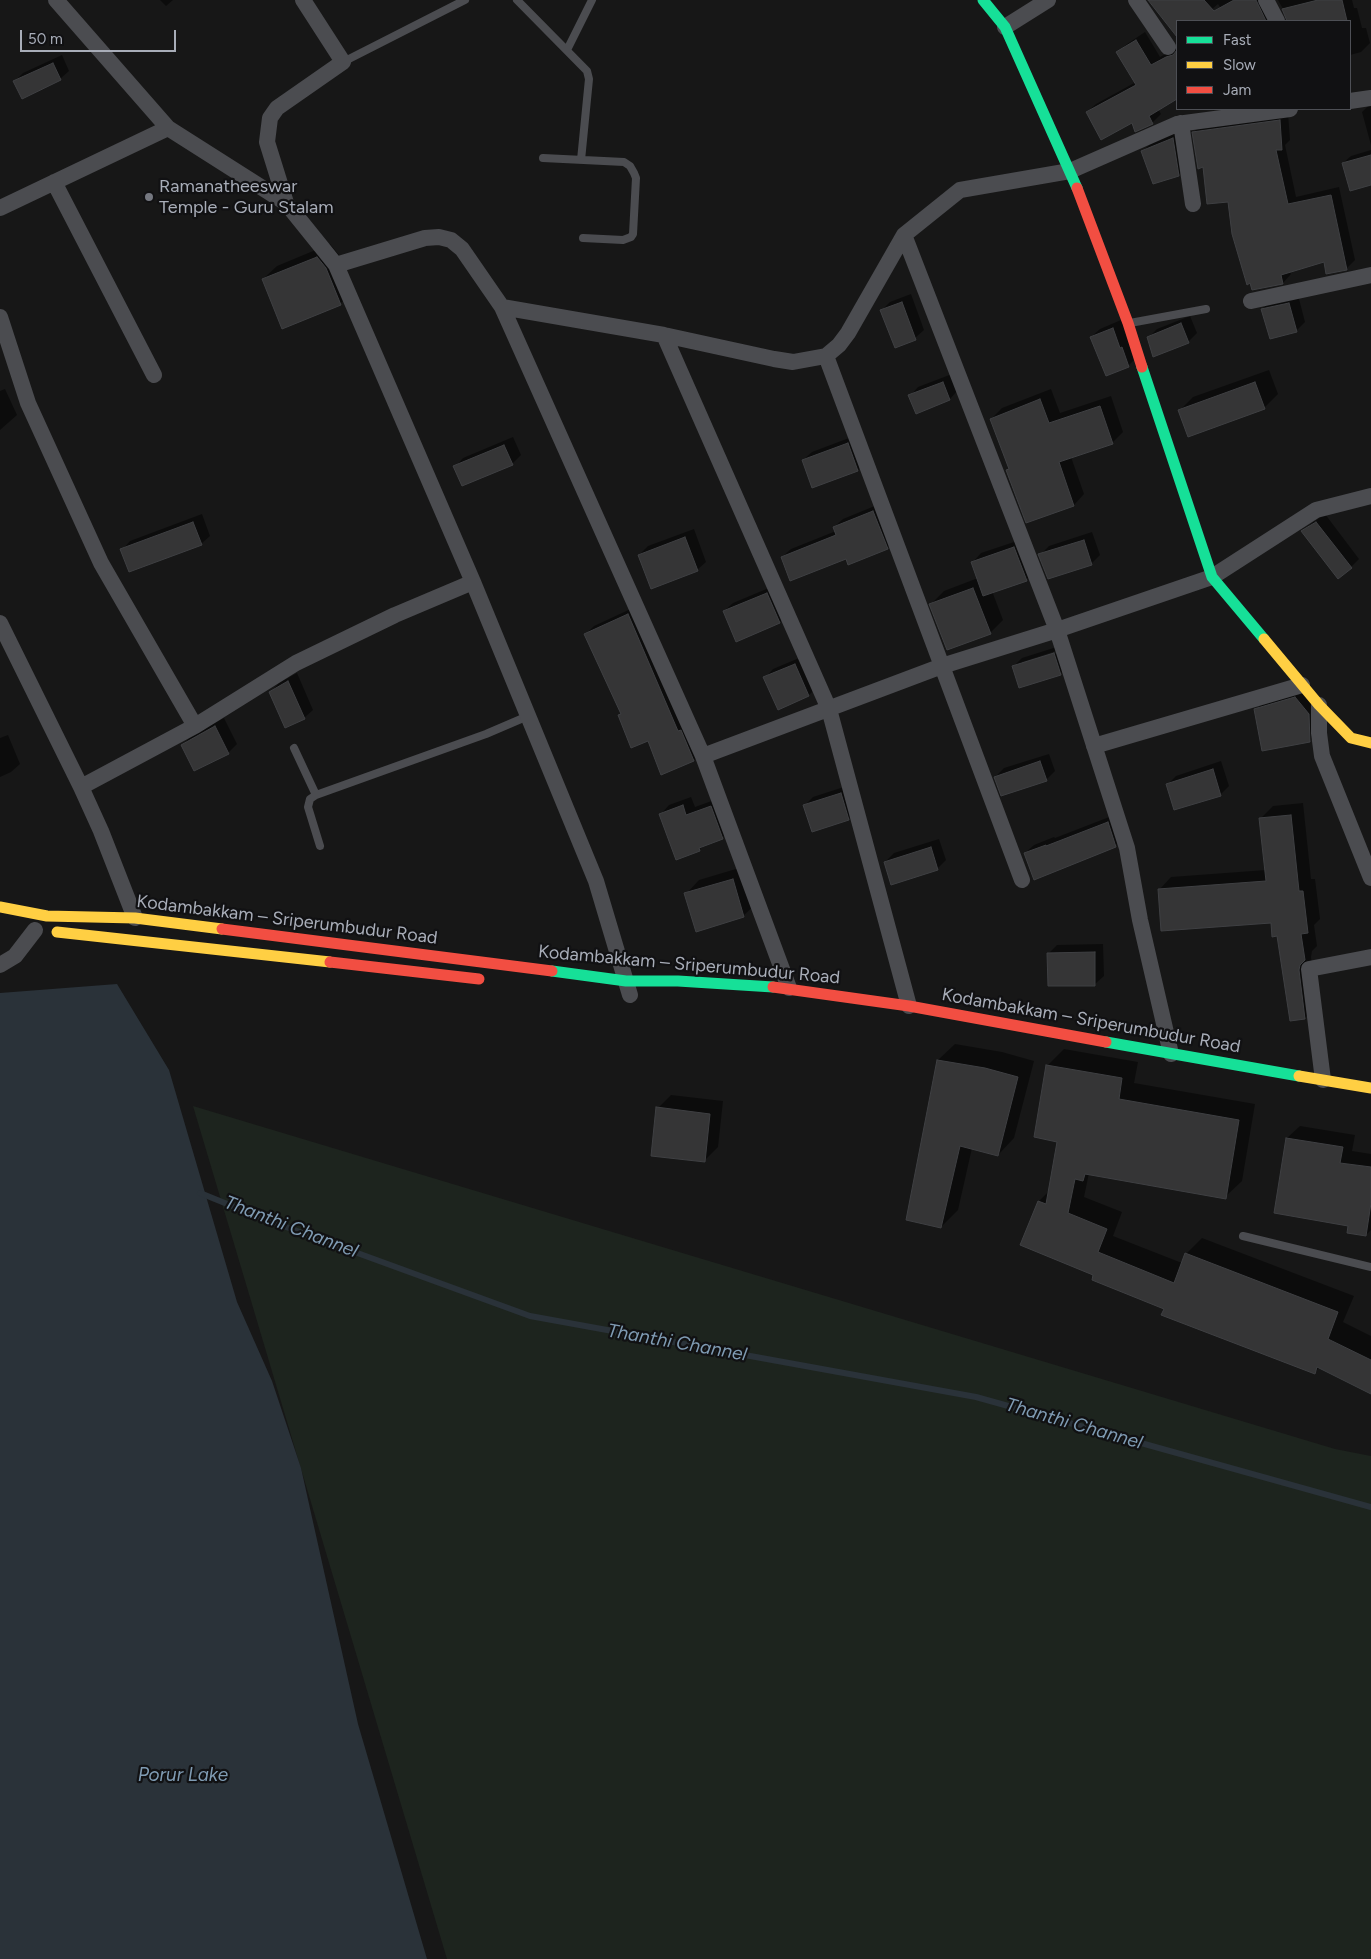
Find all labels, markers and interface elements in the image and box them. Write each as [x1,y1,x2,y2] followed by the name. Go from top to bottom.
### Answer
[22,20,179,52] scale bar
[1176,20,1351,110] legend
[28,30,63,48] text: 50 m
[1223,31,1251,49] text: Fast
[1223,56,1256,74] text: Slow
[1223,81,1251,99] text: Jam
[159,176,334,218] place label: Ramanatheeswar Temple - Guru Stalam
[143,191,155,203] marker: Ramanatheeswar Temple - Guru Stalam
[135,891,439,949] street label: Kodambakkam – Sriperumbudur Road
[537,941,841,989] street label: Kodambakkam – Sriperumbudur Road
[940,984,1242,1058] street label: Kodambakkam – Sriperumbudur Road
[221,1191,361,1263] water label: Thanthi Channel
[605,1320,749,1366] water label: Thanthi Channel
[1003,1394,1145,1454] water label: Thanthi Channel
[138,1764,228,1786] water label: Porur Lake

